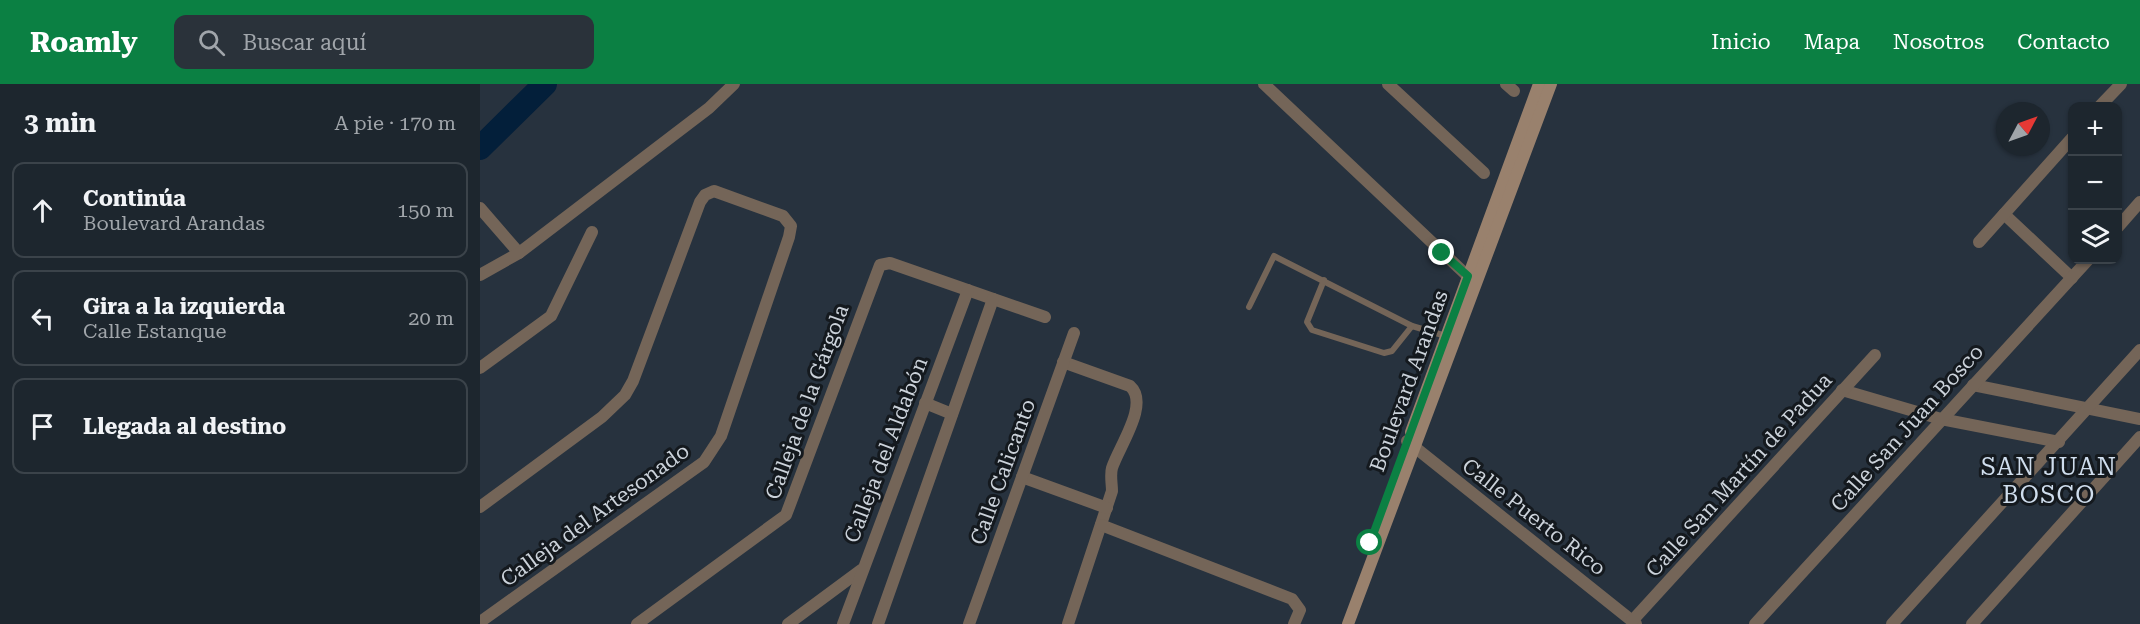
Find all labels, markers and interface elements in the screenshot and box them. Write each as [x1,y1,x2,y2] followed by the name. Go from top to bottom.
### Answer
[174,15,594,69] search box
[30,26,138,59] text: Roamly
[195,26,228,59] icon: search
[243,30,366,55] text: Buscar aquí
[1711,30,1771,54] text: Inicio
[1804,30,1860,54] text: Mapa
[1893,30,1984,54] text: Nosotros
[2017,30,2110,54] text: Contacto
[1996,102,2050,156] north arrow
[2068,102,2122,264] map controls
[2068,102,2122,156] button: +
[24,108,96,138] text: 3 min
[334,111,456,135] text: A pie · 170 m
[2068,156,2122,210] button: −
[83,186,186,211] text: Continúa
[26,194,59,227] icon: ahead
[397,198,454,222] text: 150 m
[2068,210,2122,264] button: layers
[83,211,265,235] text: Boulevard Arandas
[1428,239,1454,265] route end
[1365,287,1453,475] street label: Boulevard Arandas
[83,294,285,319] text: Gira a la izquierda
[761,301,854,503] street label: Calleja de la Gárgola
[26,302,59,335] icon: left
[408,306,454,330] text: 20 m
[83,319,226,343] text: Calle Estanque
[1826,340,1988,516] street label: Calle San Juan Bosco
[840,353,933,546] street label: Calleja del Aldabón
[1641,368,1837,582] street label: Calle San Martín de Padua
[966,396,1040,548] street label: Calle Calicanto
[26,410,59,443] icon: arrive
[83,414,286,439] text: Llegada al destino
[496,439,694,591] street label: Calleja del Artesonado
[1981,453,2117,509] district label: SAN JUAN BOSCO
[1458,454,1610,580] street label: Calle Puerto Rico
[1356,529,1382,555] route start

